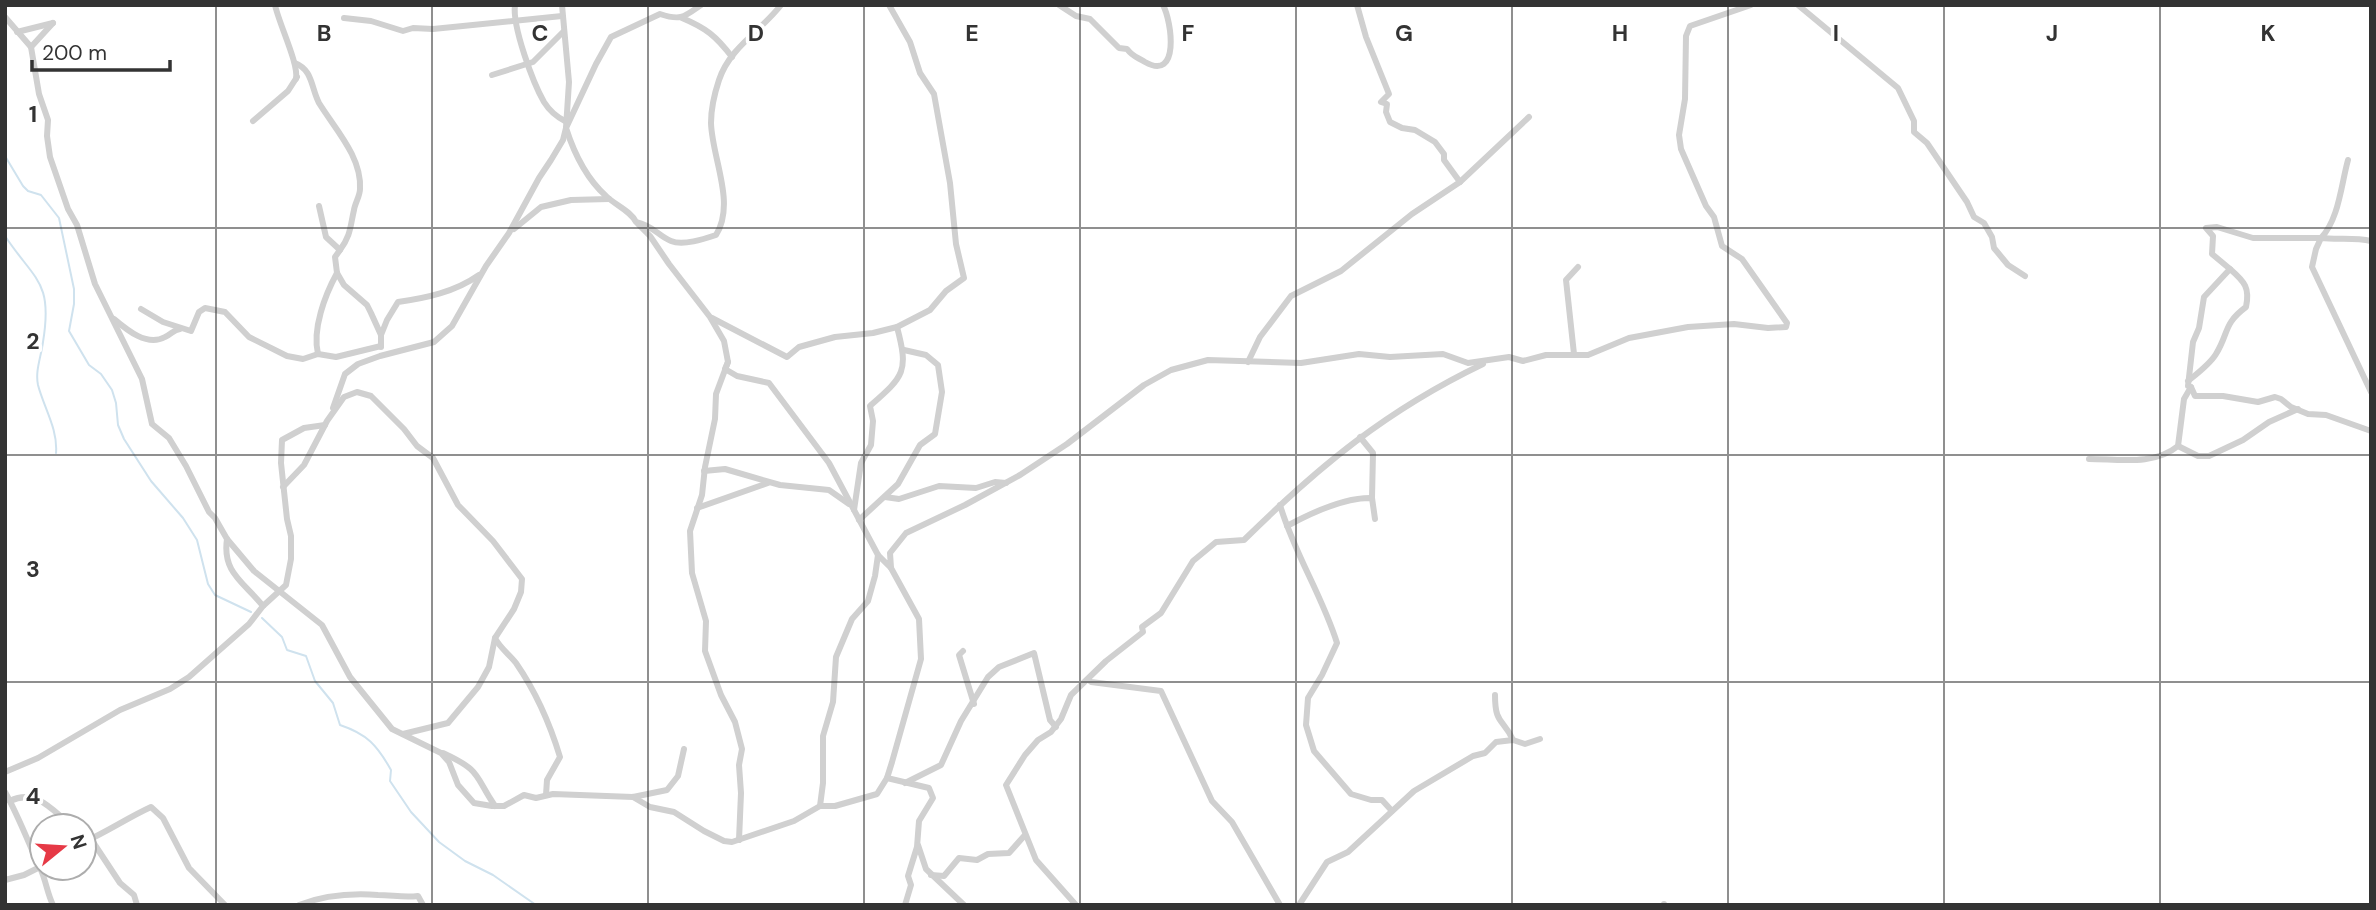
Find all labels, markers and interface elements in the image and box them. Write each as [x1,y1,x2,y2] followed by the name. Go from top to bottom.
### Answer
[317,18,331,48] text: B
[532,18,548,48] text: C
[748,18,764,48] text: D
[965,18,979,48] text: E
[1182,18,1195,48] text: F
[1395,18,1413,48] text: G
[1612,18,1628,48] text: H
[1833,18,1839,48] text: I
[2046,18,2058,48] text: J
[2260,18,2276,48] text: K
[32,28,170,72] scale bar
[42,39,107,67] text: 200 m
[29,99,37,129] text: 1
[26,326,40,356] text: 2
[26,554,40,584] text: 3
[26,781,41,811] text: 4
[28,812,98,882] north arrow
[65,831,93,852] text: N

